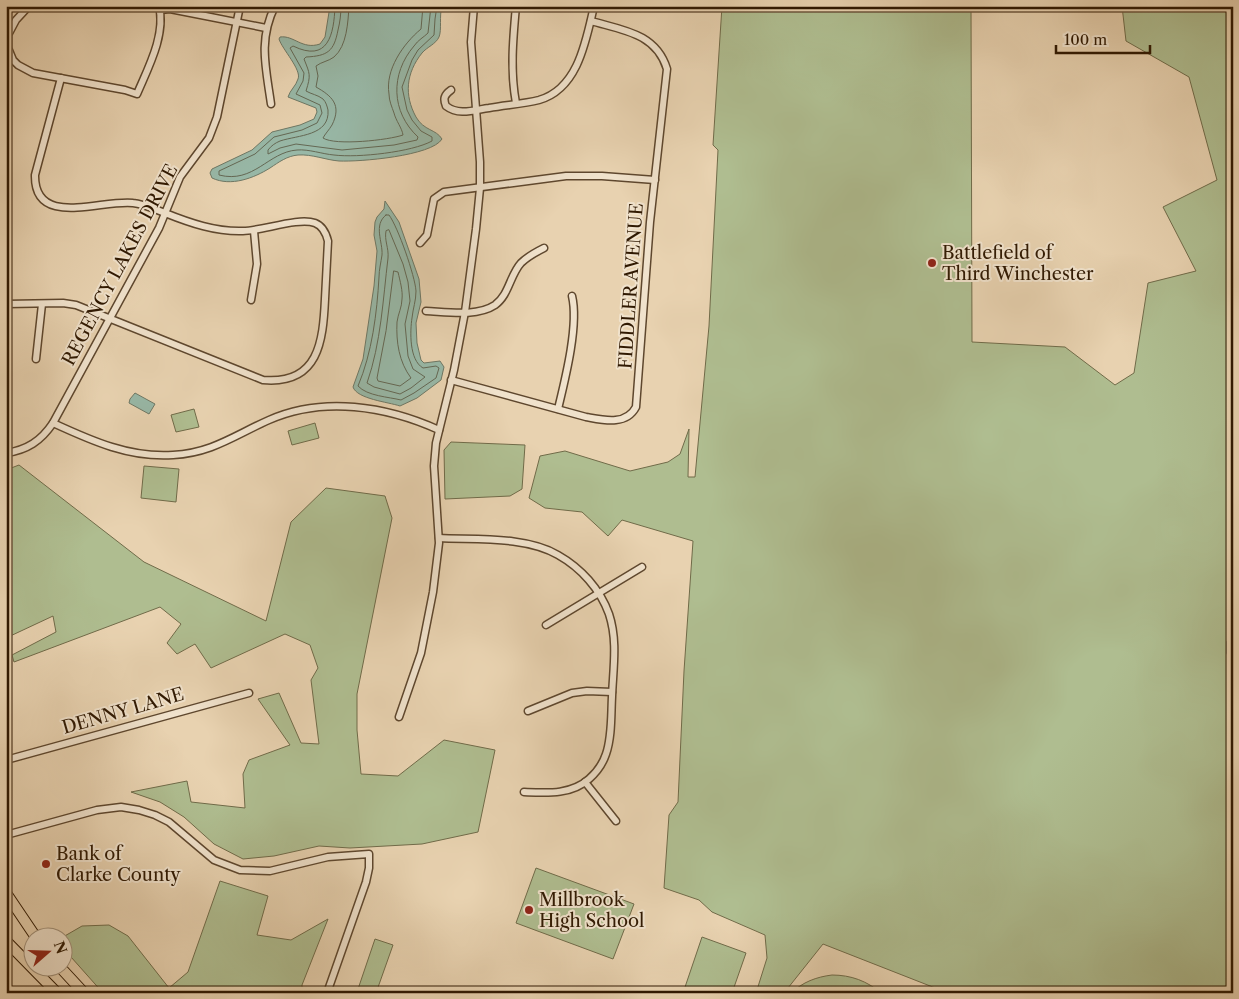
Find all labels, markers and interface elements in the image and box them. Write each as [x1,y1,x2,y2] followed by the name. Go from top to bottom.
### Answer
[1056,22,1150,54] scale bar
[1064,30,1107,49] text: 100 m
[58,161,182,369] street label: REGENCY LAKES DRIVE
[614,202,648,370] street label: FIDDLER AVENUE
[942,242,1094,285] place label: Battlefield of Third Winchester
[926,257,938,269] marker: Battlefield of Third Winchester
[60,683,186,739] street label: DENNY LANE
[56,843,182,886] place label: Bank of Clarke County
[40,858,52,870] marker: Bank of Clarke County
[539,889,644,932] place label: Millbrook High School
[523,904,535,916] marker: Millbrook High School
[22,926,72,976] north arrow
[50,939,71,956] text: N

